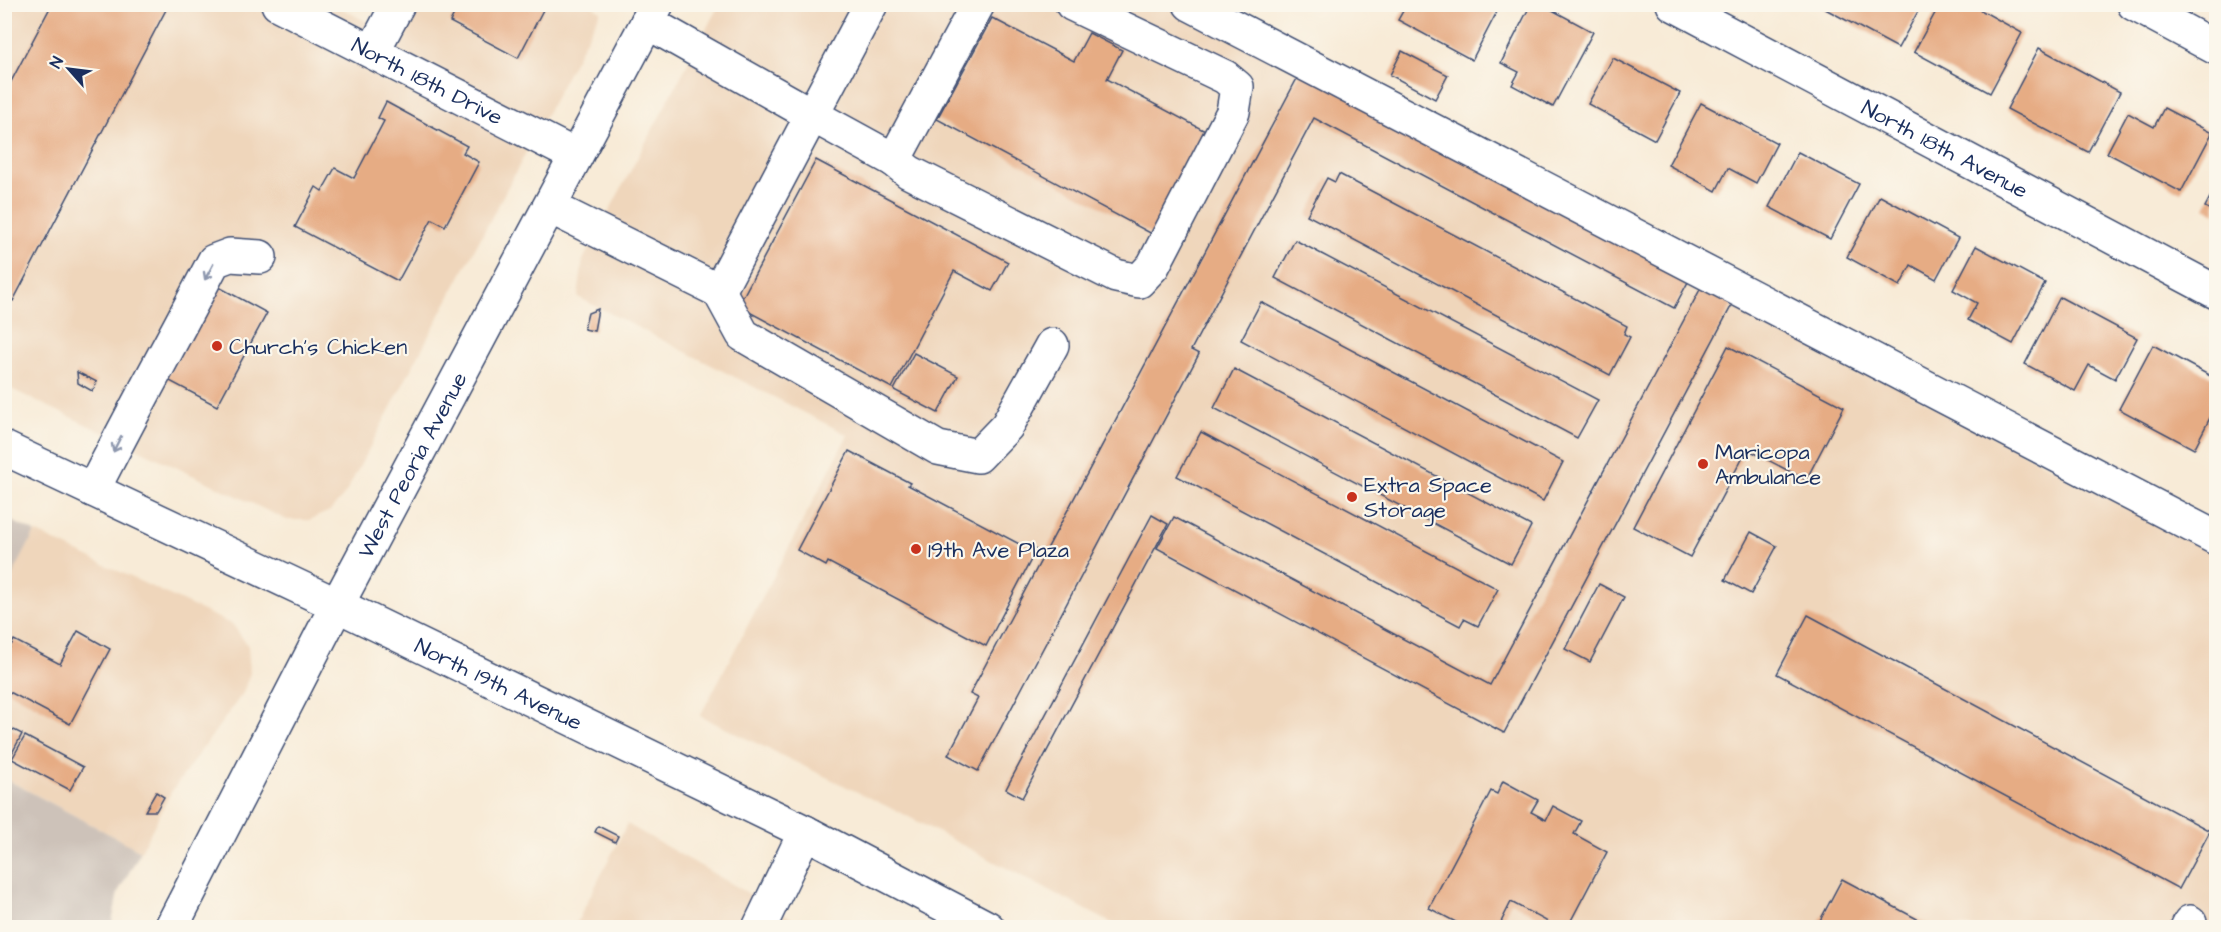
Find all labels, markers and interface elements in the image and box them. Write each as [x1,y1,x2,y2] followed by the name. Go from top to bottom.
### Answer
[346,30,508,133] street label: North 18th Drive
[39,39,99,99] north arrow
[45,53,69,72] text: N
[1856,93,2033,207] street label: North 18th Avenue
[203,262,214,280] one-way arrow
[229,332,407,363] place label: Church's Chicken
[210,339,224,353] marker: Church's Chicken
[351,367,475,564] street label: West Peoria Avenue
[111,434,122,452] one-way arrow
[1715,437,1821,493] place label: Maricopa Ambulance
[1696,457,1710,471] marker: Maricopa Ambulance
[1364,470,1492,527] place label: Extra Space Storage
[1345,490,1359,504] marker: Extra Space Storage
[928,535,1069,566] place label: 19th Ave Plaza
[909,542,923,556] marker: 19th Ave Plaza
[409,631,587,739] street label: North 19th Avenue

